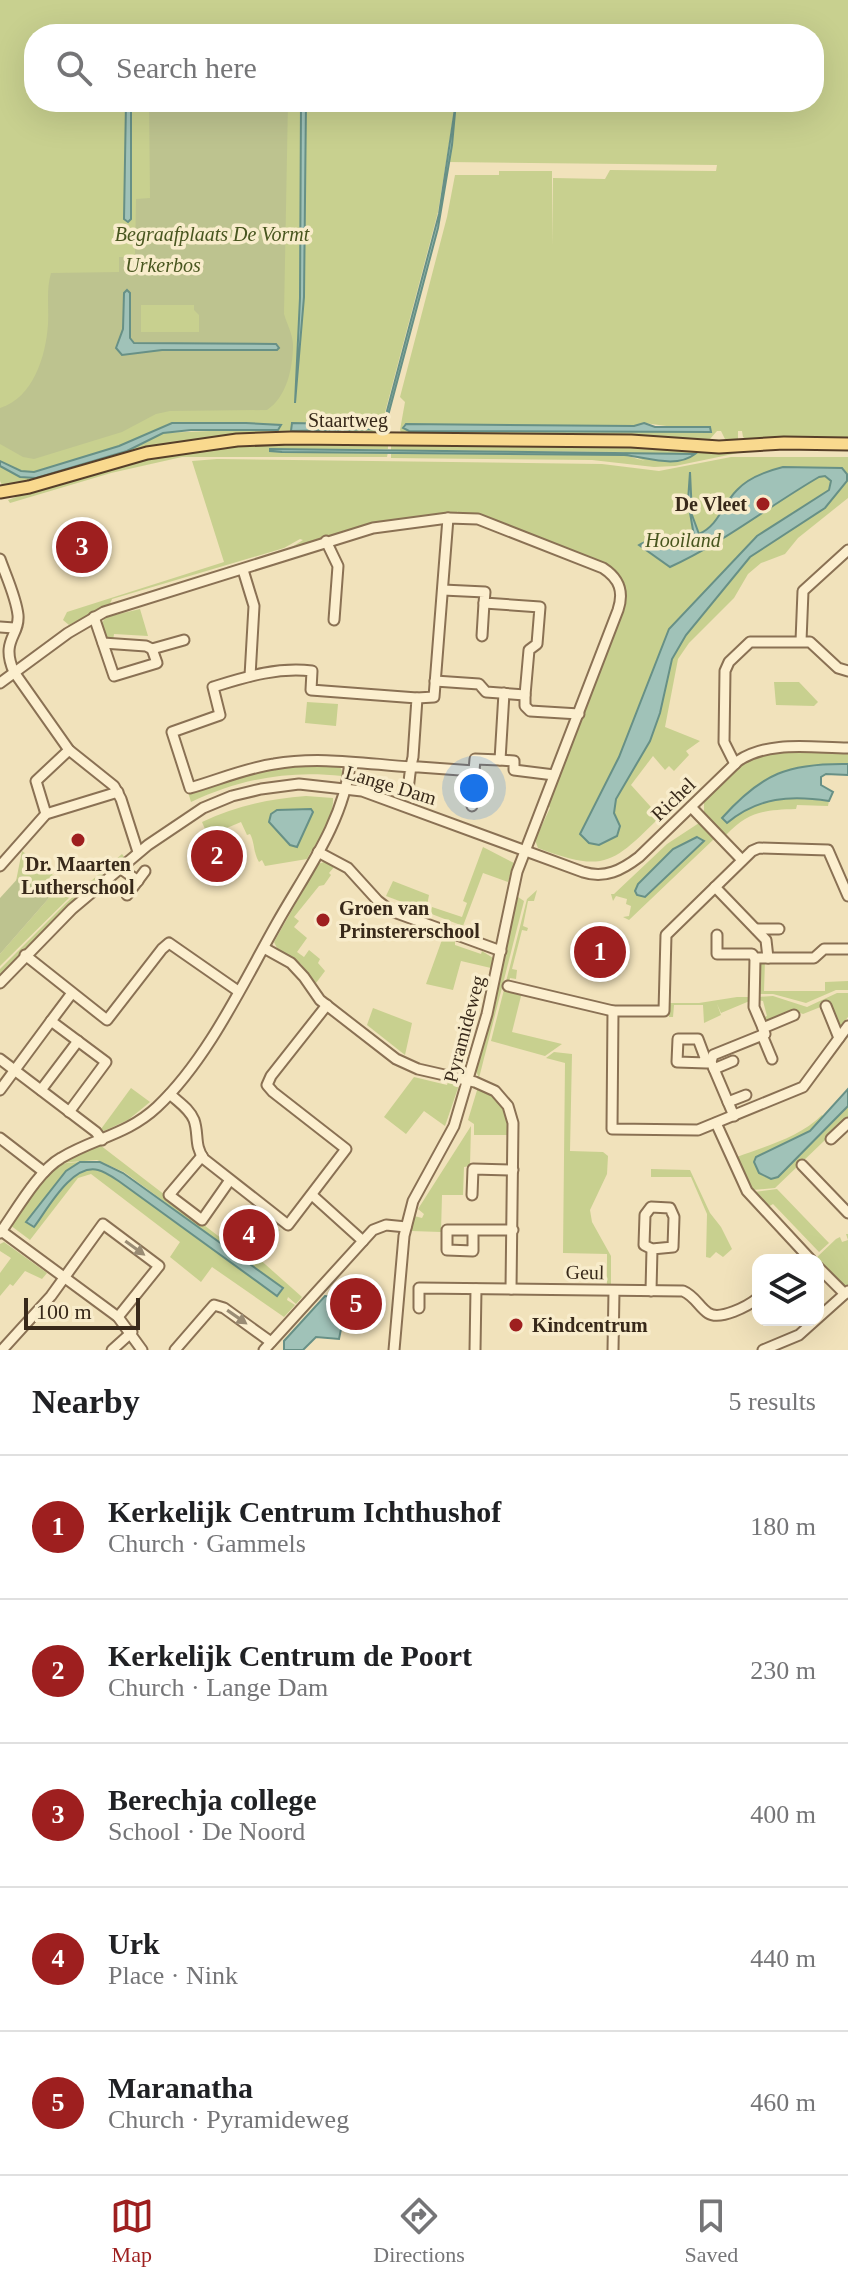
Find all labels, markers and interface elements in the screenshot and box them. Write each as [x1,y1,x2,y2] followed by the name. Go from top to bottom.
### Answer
[24,24,824,112] search box
[52,46,96,90] icon: search
[116,51,257,84] text: Search here
[115,223,310,246] park label: Begraafplaats De Vormt
[125,254,201,276] park label: Urkerbos
[308,409,388,432] street label: Staartweg
[675,493,747,515] place label: De Vleet
[754,495,772,513] marker: De Vleet
[56,517,108,577] pin: 3
[644,529,722,551] park label: Hooiland
[343,761,440,810] street label: Lange Dam
[454,768,494,808] your location
[647,773,700,825] street label: Richel
[191,826,243,886] pin: 2
[69,831,87,849] marker: Dr. Maarten Lutherschool
[21,853,135,898] place label: Dr. Maarten Lutherschool
[339,897,480,942] place label: Groen van Prinstererschool
[314,911,332,929] marker: Groen van Prinstererschool
[574,922,626,982] pin: 1
[439,973,490,1085] street label: Pyramideweg
[223,1205,275,1265] pin: 4
[125,1239,145,1255] one-way arrow
[752,1254,824,1326] map controls
[752,1254,824,1326] button: layers
[565,1261,605,1283] street label: Geul
[330,1274,382,1334] pin: 5
[24,1294,140,1330] scale bar
[36,1299,92,1324] text: 100 m
[227,1309,248,1324] one-way arrow
[532,1314,648,1336] place label: Kindcentrum
[507,1316,525,1334] marker: Kindcentrum
[32,1383,140,1420] text: Nearby
[729,1387,816,1416] text: 5 results
[108,1495,501,1528] text: Kerkelijk Centrum Ichthushof
[52,1512,65,1541] text: 1
[750,1512,816,1541] text: 180 m
[108,1529,306,1558] text: Church · Gammels
[108,1639,472,1672] text: Kerkelijk Centrum de Poort
[52,1656,65,1685] text: 2
[750,1656,816,1685] text: 230 m
[108,1673,328,1702] text: Church · Lange Dam
[108,1783,317,1816] text: Berechja college
[52,1800,65,1829] text: 3
[750,1800,816,1829] text: 400 m
[108,1817,305,1846] text: School · De Noord
[108,1927,160,1960] text: Urk
[52,1944,65,1973] text: 4
[750,1944,816,1973] text: 440 m
[108,1961,238,1990] text: Place · Nink
[108,2071,253,2104] text: Maranatha
[52,2088,65,2117] text: 5
[750,2088,816,2117] text: 460 m
[108,2105,349,2134] text: Church · Pyramideweg
[110,2194,154,2268] tab: Map
[373,2194,465,2268] tab: Directions
[684,2194,738,2268] tab: Saved

